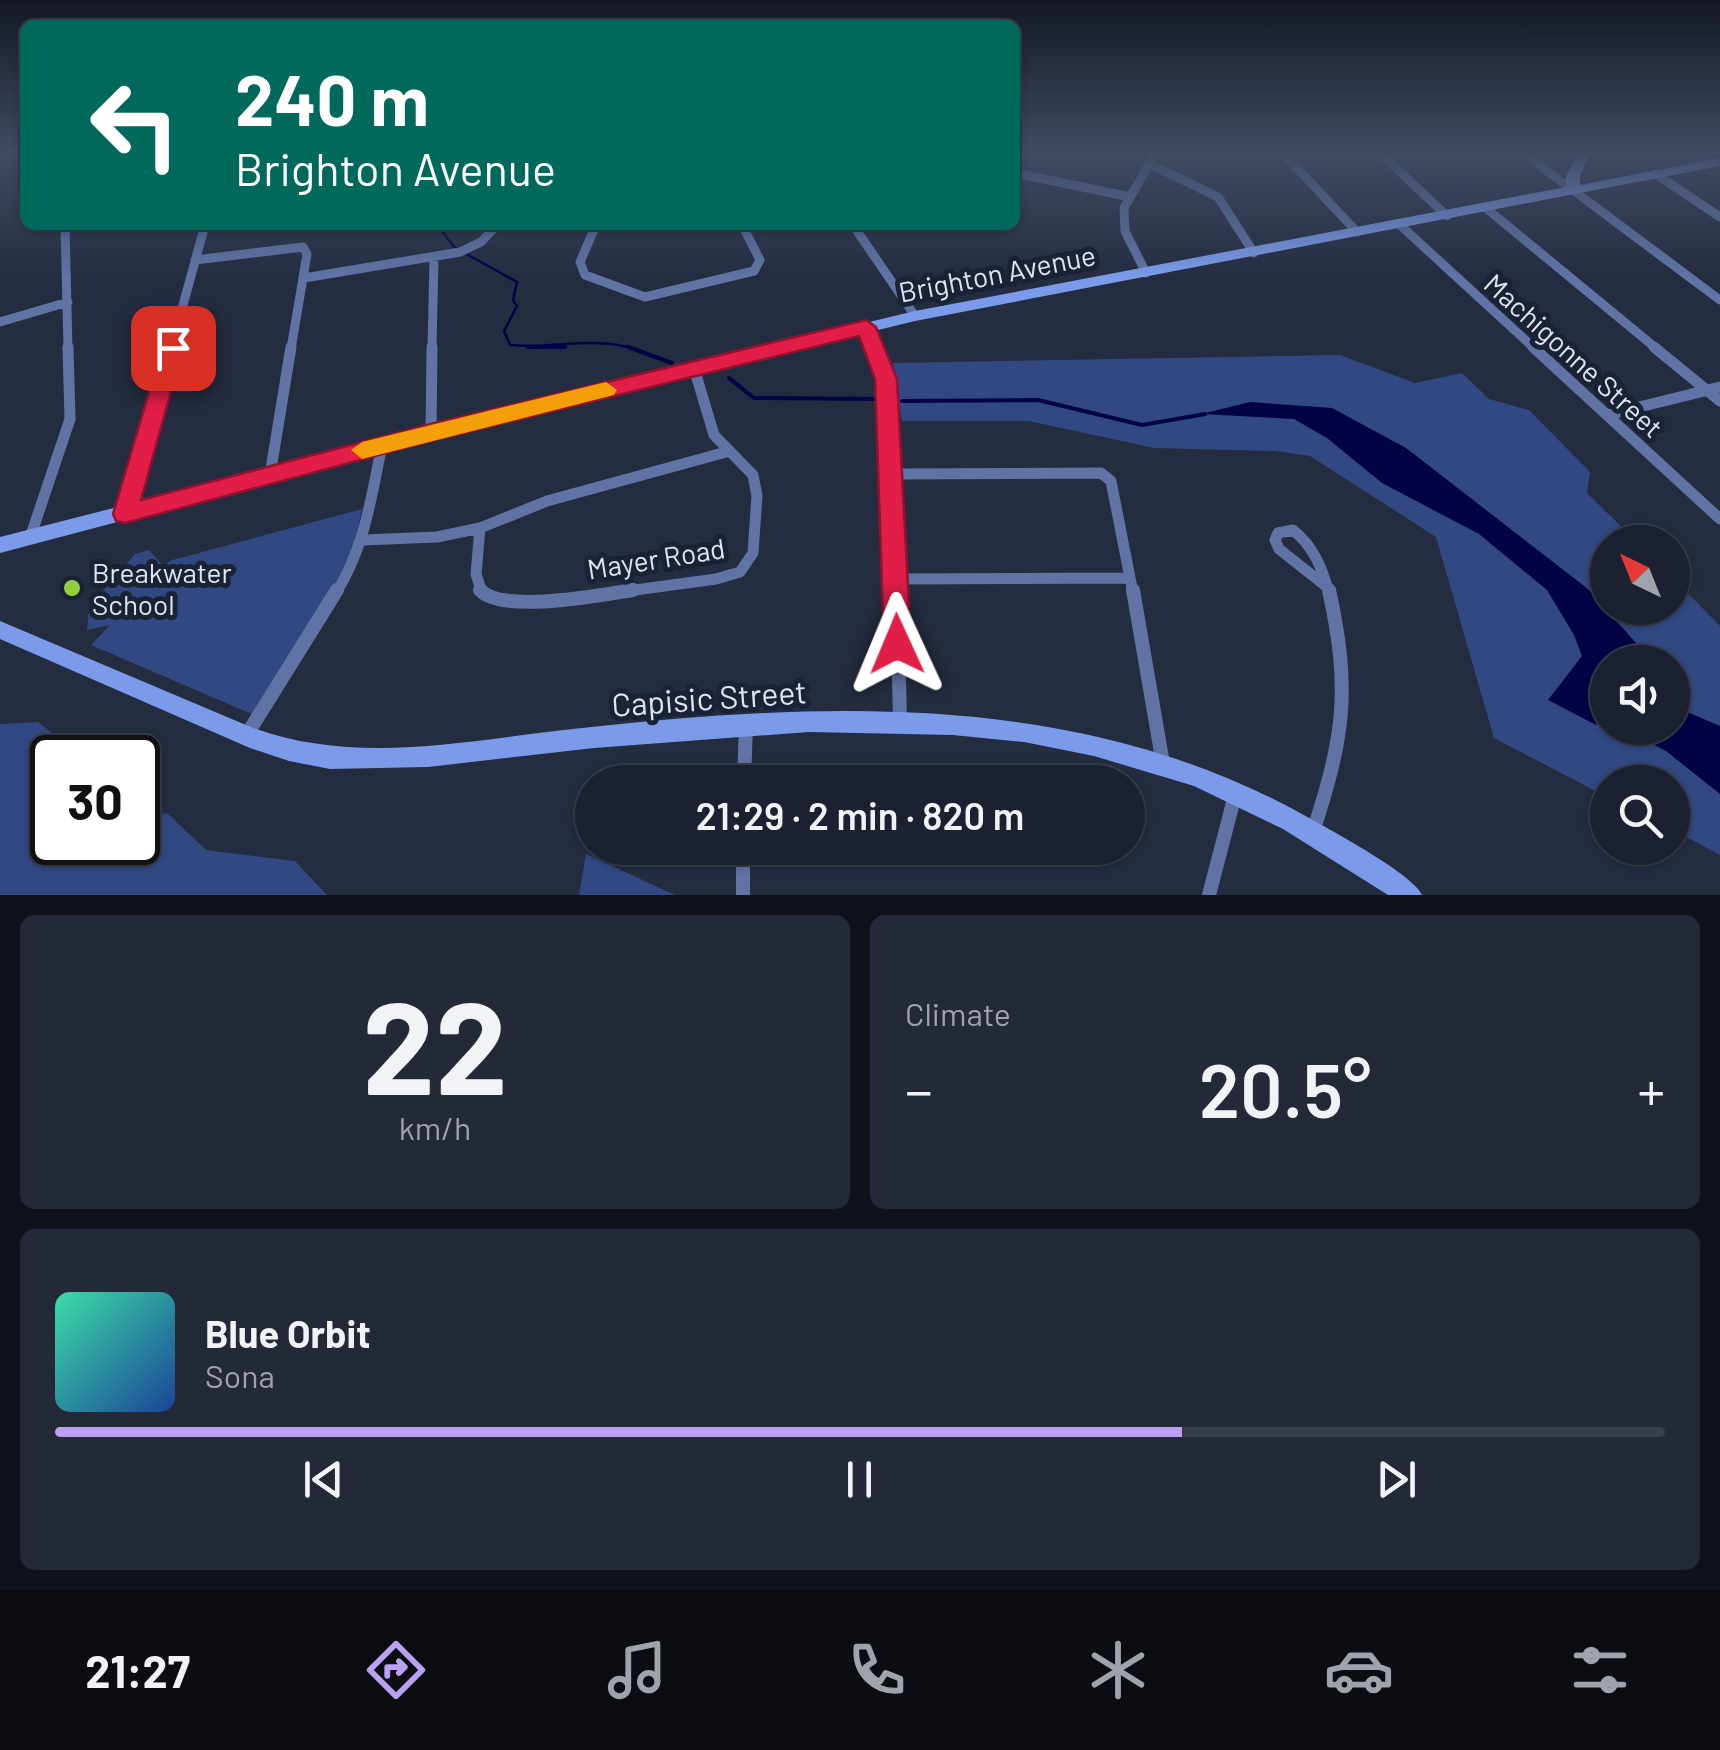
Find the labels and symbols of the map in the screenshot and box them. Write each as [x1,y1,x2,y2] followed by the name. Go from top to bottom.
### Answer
[896,237,1098,309] street label: Brighton Avenue
[1478,266,1670,444] street label: Machigonne Street
[131,306,216,391] pin
[1590,525,1690,625] north arrow
[585,530,727,586] street label: Mayer Road
[92,555,232,621] place label: Breakwater School
[61,577,83,599] marker: Breakwater School
[845,592,949,696] position arrow
[610,671,808,723] street label: Capisic Street
[30,735,160,865] speed limit sign: 30

